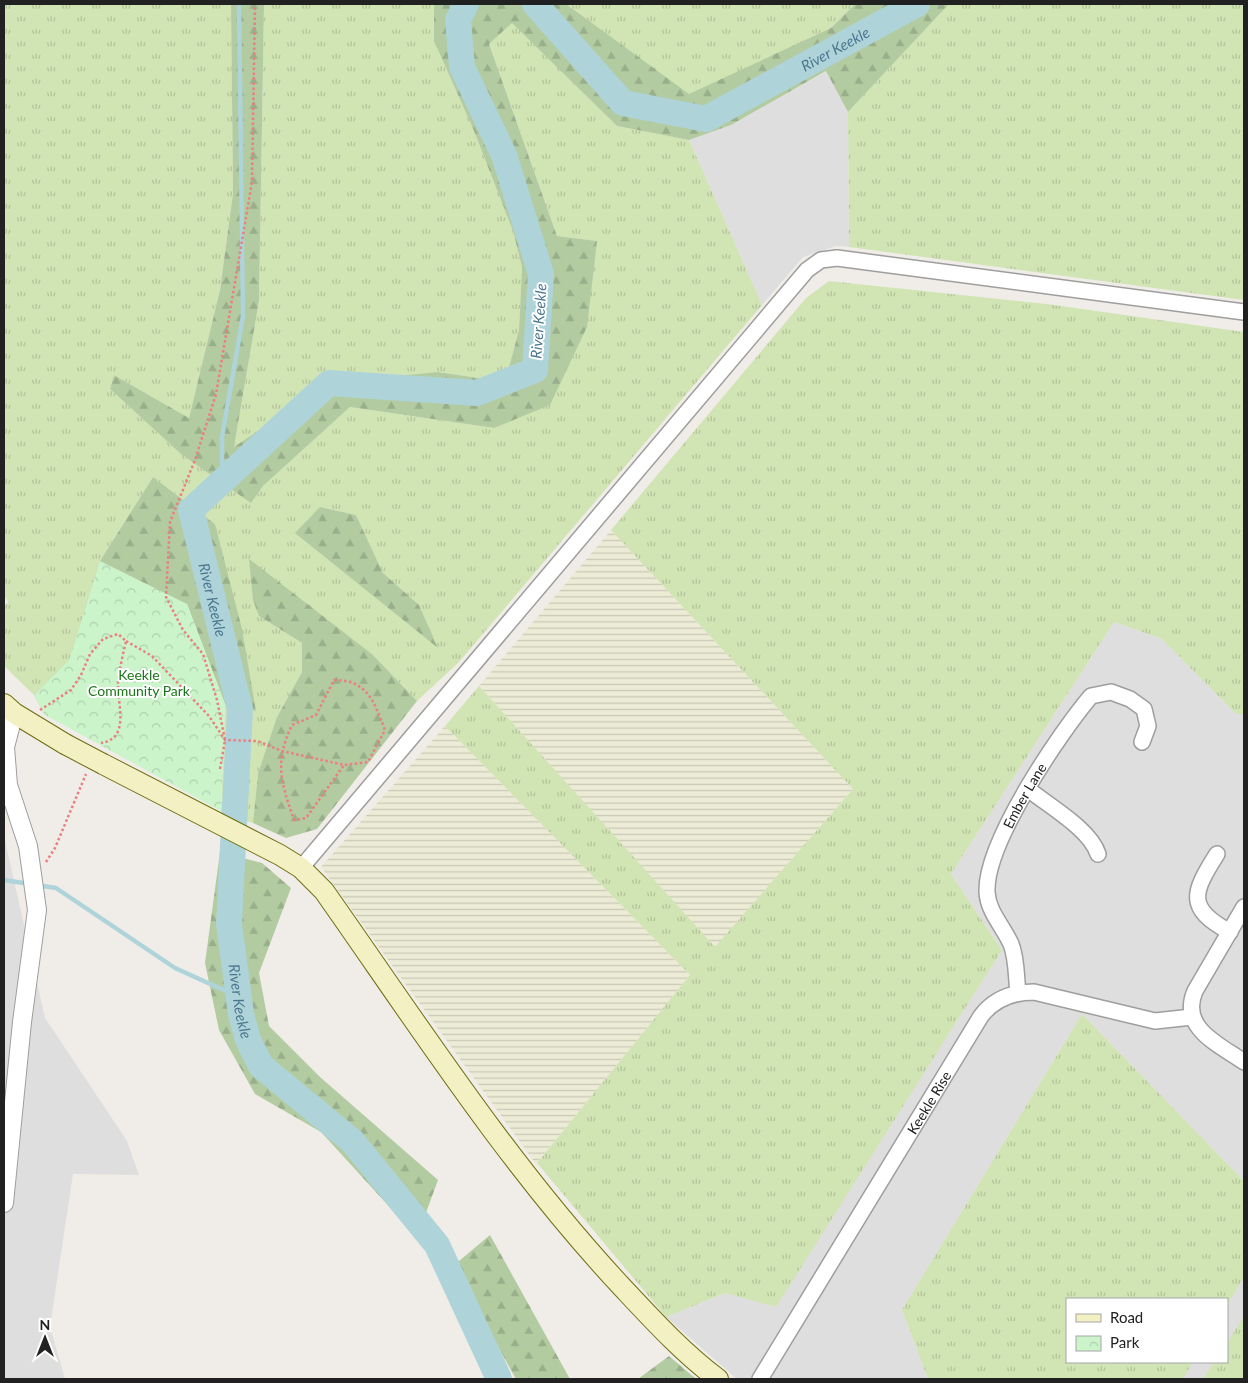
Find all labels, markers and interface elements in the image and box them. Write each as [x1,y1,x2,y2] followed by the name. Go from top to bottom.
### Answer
[798,23,872,75] water label: River Keekle
[526,283,550,359] water label: River Keekle
[195,561,231,638] water label: River Keekle
[88,666,191,699] park label: Keekle Community Park
[999,759,1049,831] street label: Ember Lane
[225,963,256,1041] water label: River Keekle
[903,1068,954,1137] street label: Keekle Rise
[1066,1298,1228,1363] legend
[1110,1308,1143,1326] text: Road
[20,1313,70,1363] north arrow
[40,1316,50,1333] text: N
[1110,1333,1140,1351] text: Park

